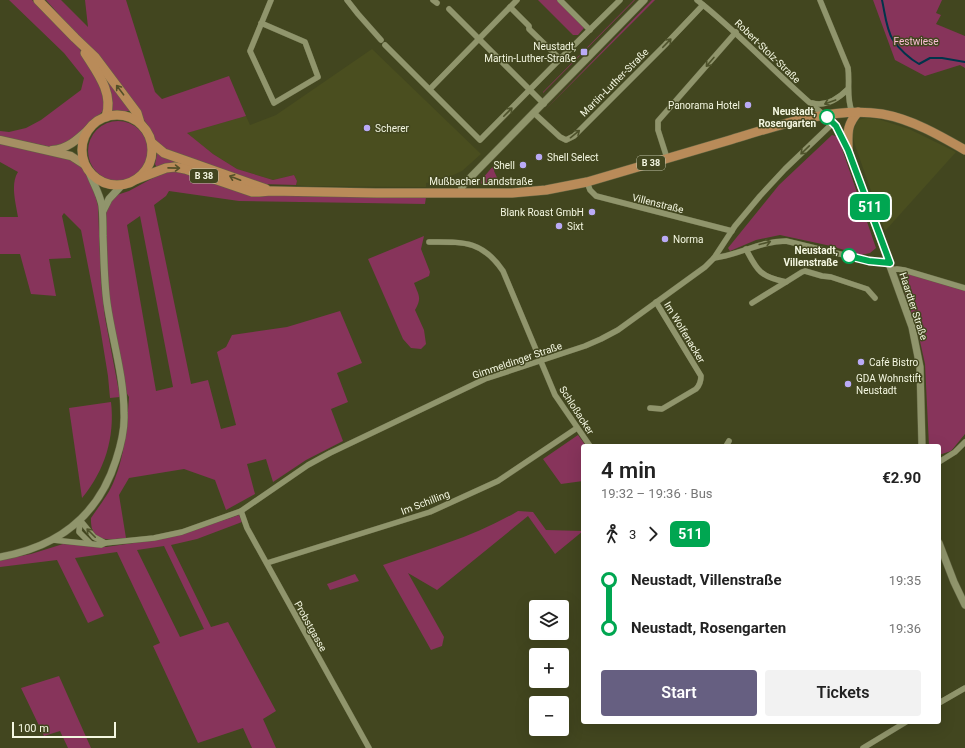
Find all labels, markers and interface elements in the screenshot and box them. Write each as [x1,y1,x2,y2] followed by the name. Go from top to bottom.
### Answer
[733,17,803,85] street label: Robert-Stolz-Straße
[894,36,938,47] park label: Festwiese
[662,38,672,48] one-way arrow
[484,41,576,64] place label: Neustadt, Martin-Luther-Straße
[578,46,651,119] street label: Martin-Luther-Straße
[579,47,589,57] marker: Neustadt, Martin-Luther-Straße
[706,56,715,67] one-way arrow
[116,85,124,96] one-way arrow
[825,98,837,106] one-way arrow
[668,100,740,111] place label: Panorama Hotel
[743,100,753,110] marker: Panorama Hotel
[758,106,816,129] place label: Neustadt, Rosengarten
[503,108,513,117] one-way arrow
[819,109,835,125] marker: Neustadt, Rosengarten
[362,123,372,133] marker: Scherer
[375,123,410,134] place label: Scherer
[570,130,581,139] one-way arrow
[800,145,810,155] one-way arrow
[534,152,544,162] marker: Shell Select
[547,152,599,163] place label: Shell Select
[637,156,665,170] road number: B 38
[493,160,515,171] place label: Shell
[518,160,528,170] marker: Shell
[167,164,180,172] one-way arrow
[190,169,218,183] road number: B 38
[229,173,241,181] one-way arrow
[429,176,533,187] street label: Mußbacher Landstraße
[631,192,685,215] street label: Villenstraße
[847,194,893,220] line badge: 511
[858,199,882,215] text: 511
[500,207,584,218] place label: Blank Roast GmbH
[587,207,597,217] marker: Blank Roast GmbH
[554,221,564,231] marker: Sixt
[567,221,584,232] place label: Sixt
[660,234,670,244] marker: Norma
[673,234,703,245] place label: Norma
[758,239,771,246] one-way arrow
[783,245,839,268] place label: Neustadt, Villenstraße
[841,248,857,264] marker: Neustadt, Villenstraße
[897,271,930,341] street label: Haardter Straße
[662,300,707,365] street label: Im Wolfenacker
[471,340,563,381] street label: Gimmeldinger Straße
[856,357,866,367] marker: Café Bistro
[869,357,918,368] place label: Café Bistro
[856,373,921,396] place label: GDA Wohnstift Neustadt
[843,379,853,389] marker: GDA Wohnstift Neustadt
[557,384,597,437] street label: Schloßacker
[601,458,656,483] text: 4 min
[882,469,921,487] text: €2.90
[601,486,713,501] text: 19:32 – 19:36 · Bus
[399,488,451,517] street label: Im Schilling
[601,523,623,545] icon: walk
[642,523,664,545] icon: forward
[678,526,702,542] text: 511
[629,527,636,542] text: 3
[86,528,96,538] one-way arrow
[631,571,782,589] text: Neustadt, Villenstraße
[889,573,921,588] text: 19:35
[292,599,329,653] street label: Probstgasse
[529,600,569,736] map controls
[529,600,569,640] button: layers
[631,619,786,637] text: Neustadt, Rosengarten
[889,621,921,636] text: 19:36
[529,648,569,688] button: +
[601,670,757,716] button: Start
[765,670,921,716] button: Tickets
[529,696,569,736] button: −
[12,720,116,739] scale bar
[18,722,49,735] text: 100 m

